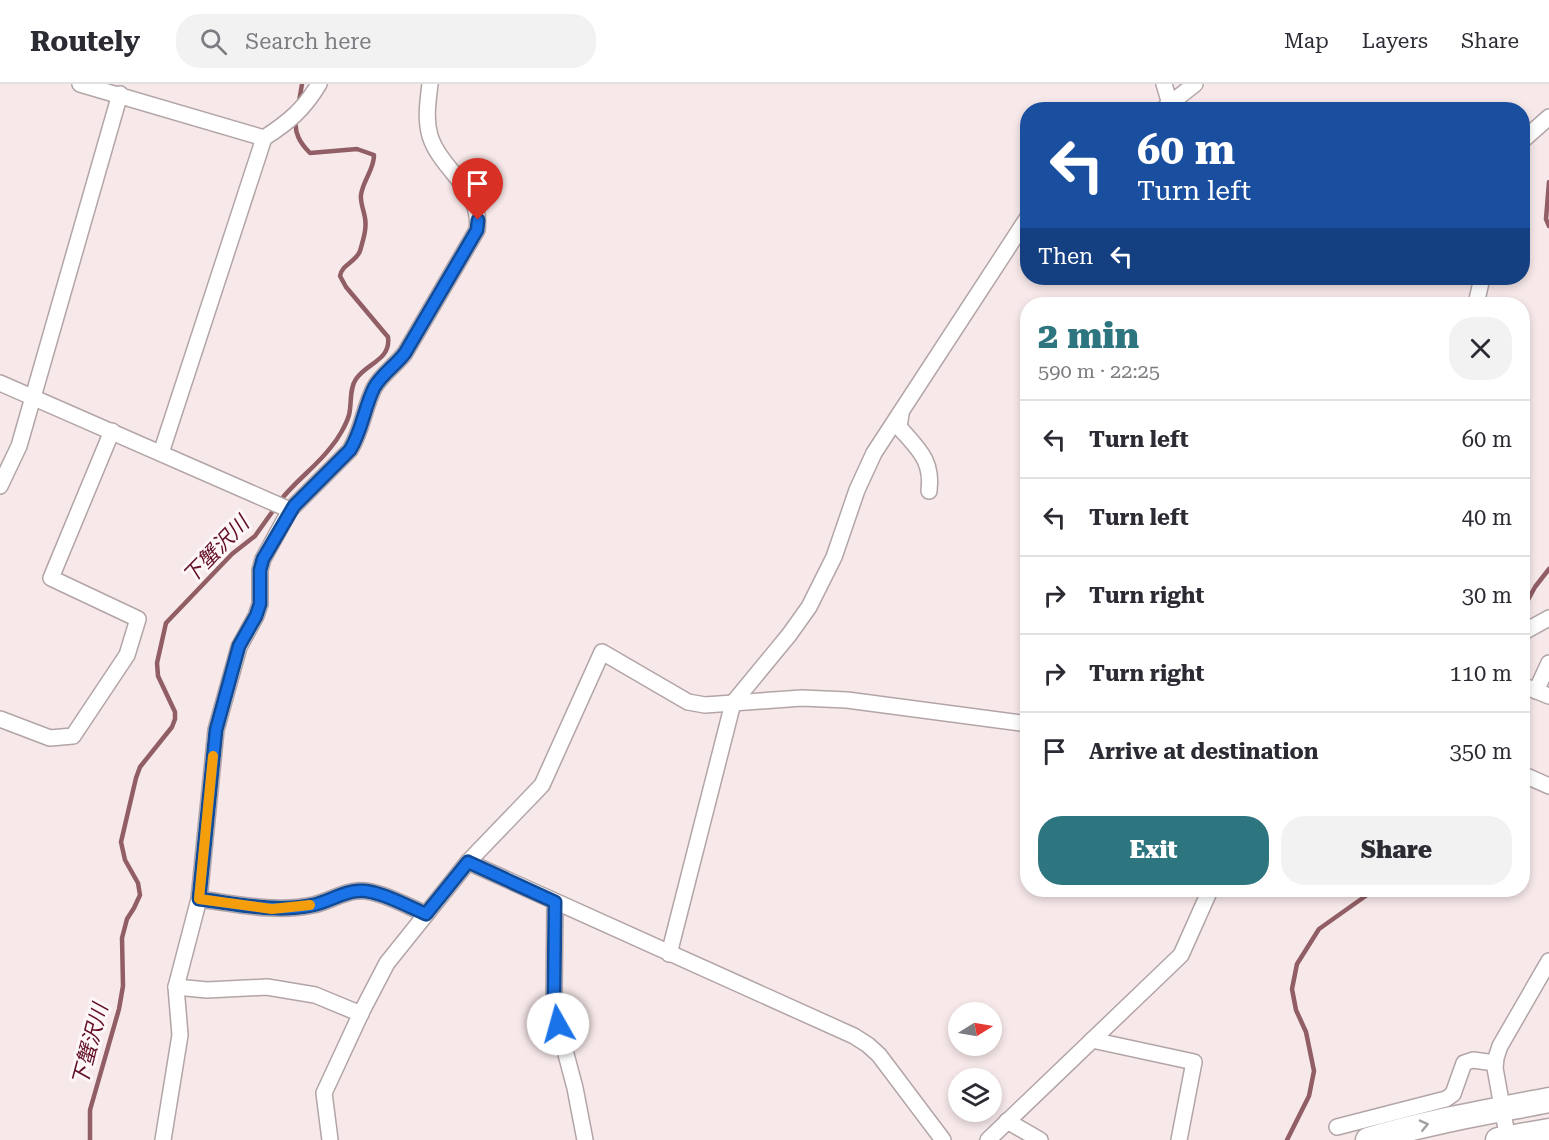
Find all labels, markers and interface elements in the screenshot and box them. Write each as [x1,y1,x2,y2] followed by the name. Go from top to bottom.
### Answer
[176,14,596,68] search box
[30,25,140,58] text: Routely
[197,25,230,58] icon: search
[245,29,371,54] text: Search here
[1284,29,1329,53] text: Map
[1362,29,1428,53] text: Layers
[1461,29,1519,53] text: Share
[1137,125,1235,174] text: 60 m
[1038,126,1116,204] icon: left
[452,158,503,220] pin
[461,167,494,200] icon: arrive
[1137,175,1251,207] text: Turn left
[1105,240,1138,273] icon: left
[1038,244,1093,269] text: Then
[1038,315,1139,357] text: 2 min
[1449,317,1512,380] button: close
[1038,359,1160,383] text: 590 m · 22:25
[1038,423,1071,456] icon: left
[1089,427,1189,452] text: Turn left
[1462,427,1512,452] text: 60 m
[1038,501,1071,534] icon: left
[1089,505,1189,530] text: Turn left
[1462,505,1512,530] text: 40 m
[178,510,255,589] water label: 下蟹沢川
[1038,579,1071,612] icon: right
[1089,583,1204,608] text: Turn right
[1462,583,1512,608] text: 30 m
[1038,657,1071,690] icon: right
[1089,661,1204,686] text: Turn right
[1449,661,1512,686] text: 110 m
[1038,735,1071,768] icon: arrive
[1089,739,1318,764] text: Arrive at destination
[1449,739,1512,764] text: 350 m
[1038,816,1269,885] button: Exit
[1281,816,1512,885] button: Share
[526,992,590,1056] position arrow
[68,999,113,1089] water label: 下蟹沢川
[948,1002,1002,1056] north arrow
[948,1002,1002,1122] map controls
[948,1068,1002,1122] button: layers
[1419,1119,1429,1132] one-way arrow

